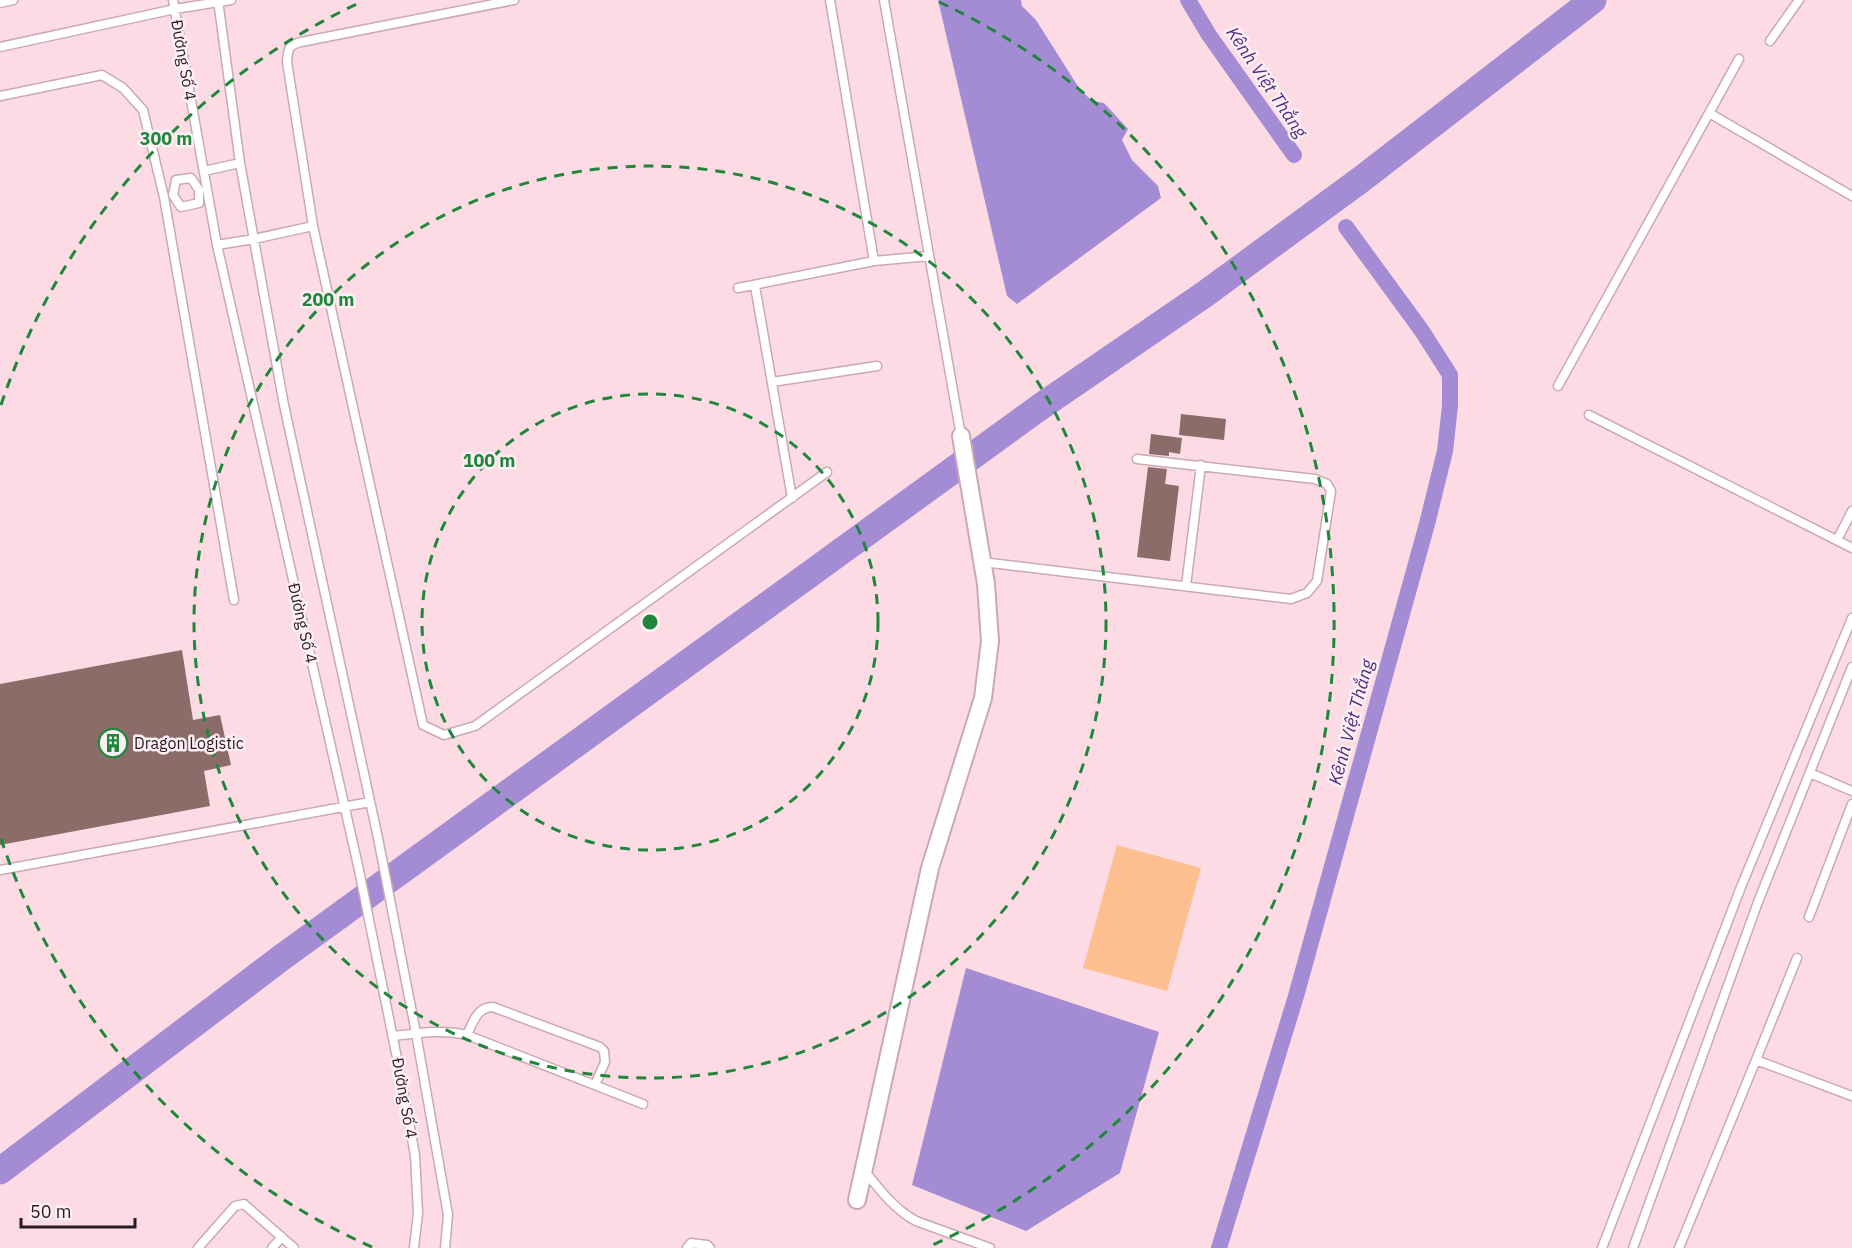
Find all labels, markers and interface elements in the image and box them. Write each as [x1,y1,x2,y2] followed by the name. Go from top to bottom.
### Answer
[167,18,201,102] street label: Đường Số 4
[1221,22,1313,143] water label: Kênh Việt Thắng
[140,127,192,150] text: 300 m
[302,288,354,311] text: 200 m
[463,449,515,472] text: 100 m
[284,581,322,665] street label: Đường Số 4
[640,612,660,632] centre of rings
[1323,656,1379,787] water label: Kênh Việt Thắng
[97,727,129,759] building icon: Dragon Logistic
[134,733,244,753] place label: Dragon Logistic
[388,1056,422,1140] street label: Đường Số 4
[21,1191,135,1229] scale bar
[30,1200,72,1223] text: 50 m

